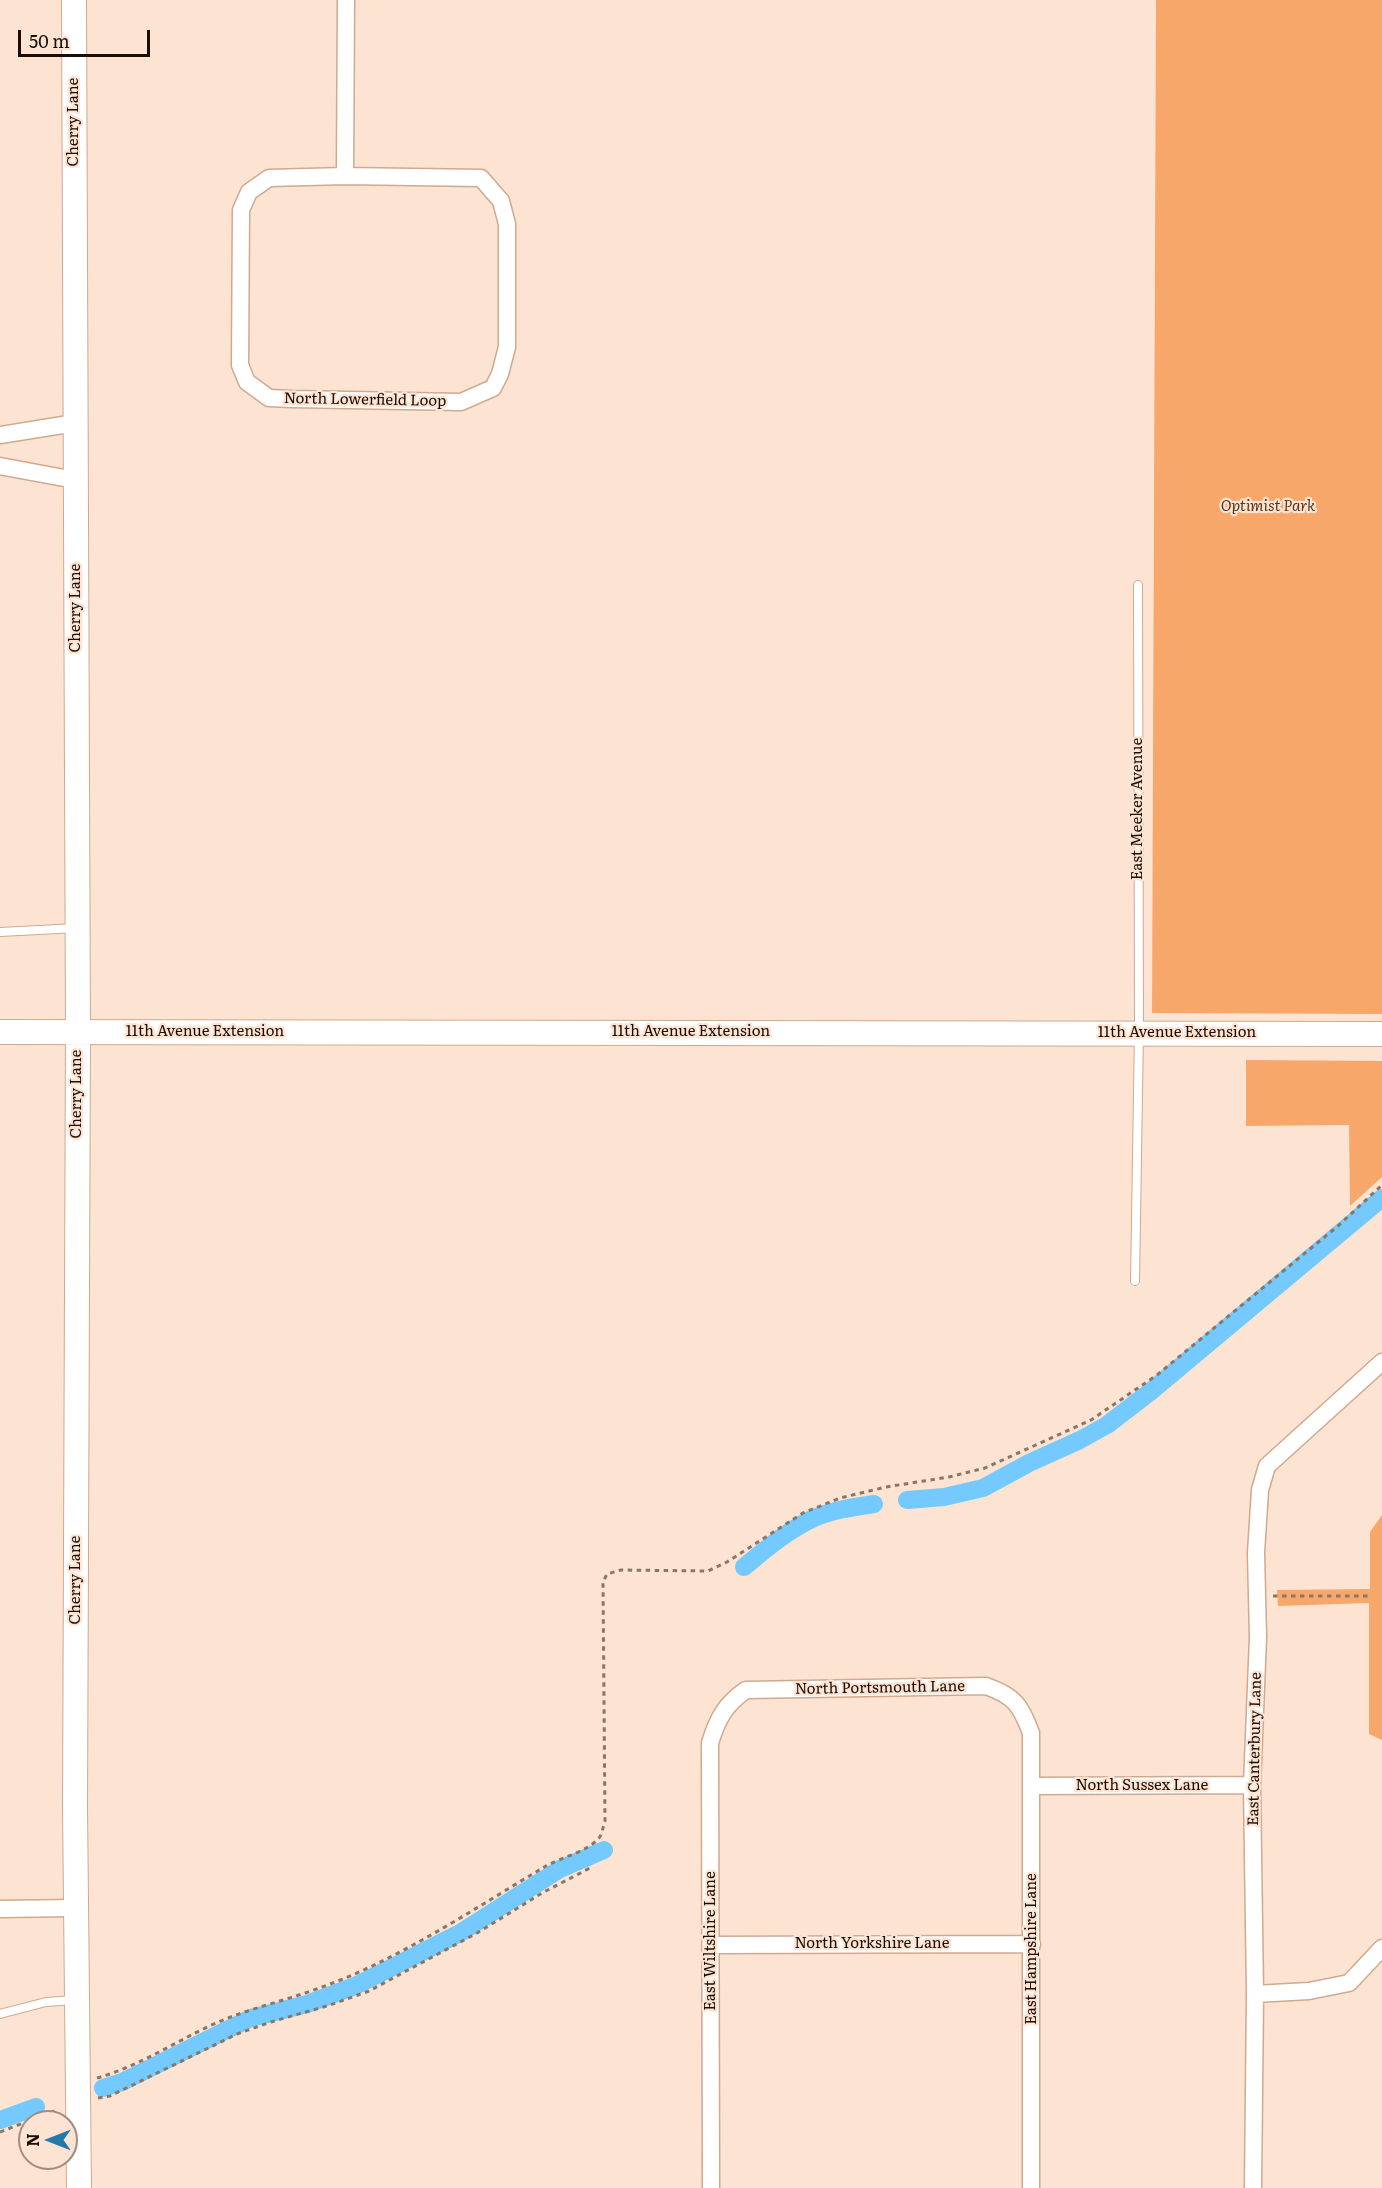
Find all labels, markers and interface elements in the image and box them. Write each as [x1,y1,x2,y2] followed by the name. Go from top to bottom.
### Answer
[21,18,153,56] scale bar
[29,27,70,54] text: 50 m
[65,78,83,166] street label: Cherry Lane
[284,390,446,410] street label: North Lowerfield Loop
[1221,498,1315,516] park label: Optimist Park
[67,564,85,652] street label: Cherry Lane
[1129,738,1147,880] street label: East Meeker Avenue
[126,1023,284,1041] street label: 11th Avenue Extension
[612,1023,770,1041] street label: 11th Avenue Extension
[1098,1024,1256,1042] street label: 11th Avenue Extension
[68,1050,86,1138] street label: Cherry Lane
[67,1536,85,1624] street label: Cherry Lane
[1245,1672,1265,1826] street label: East Canterbury Lane
[795,1678,965,1698] street label: North Portsmouth Lane
[1076,1777,1208,1795] street label: North Sussex Lane
[702,1871,720,2011] street label: East Wiltshire Lane
[1023,1873,1041,2025] street label: East Hampshire Lane
[795,1935,949,1953] street label: North Yorkshire Lane
[18,2110,78,2170] north arrow
[20,2133,44,2147] text: N

